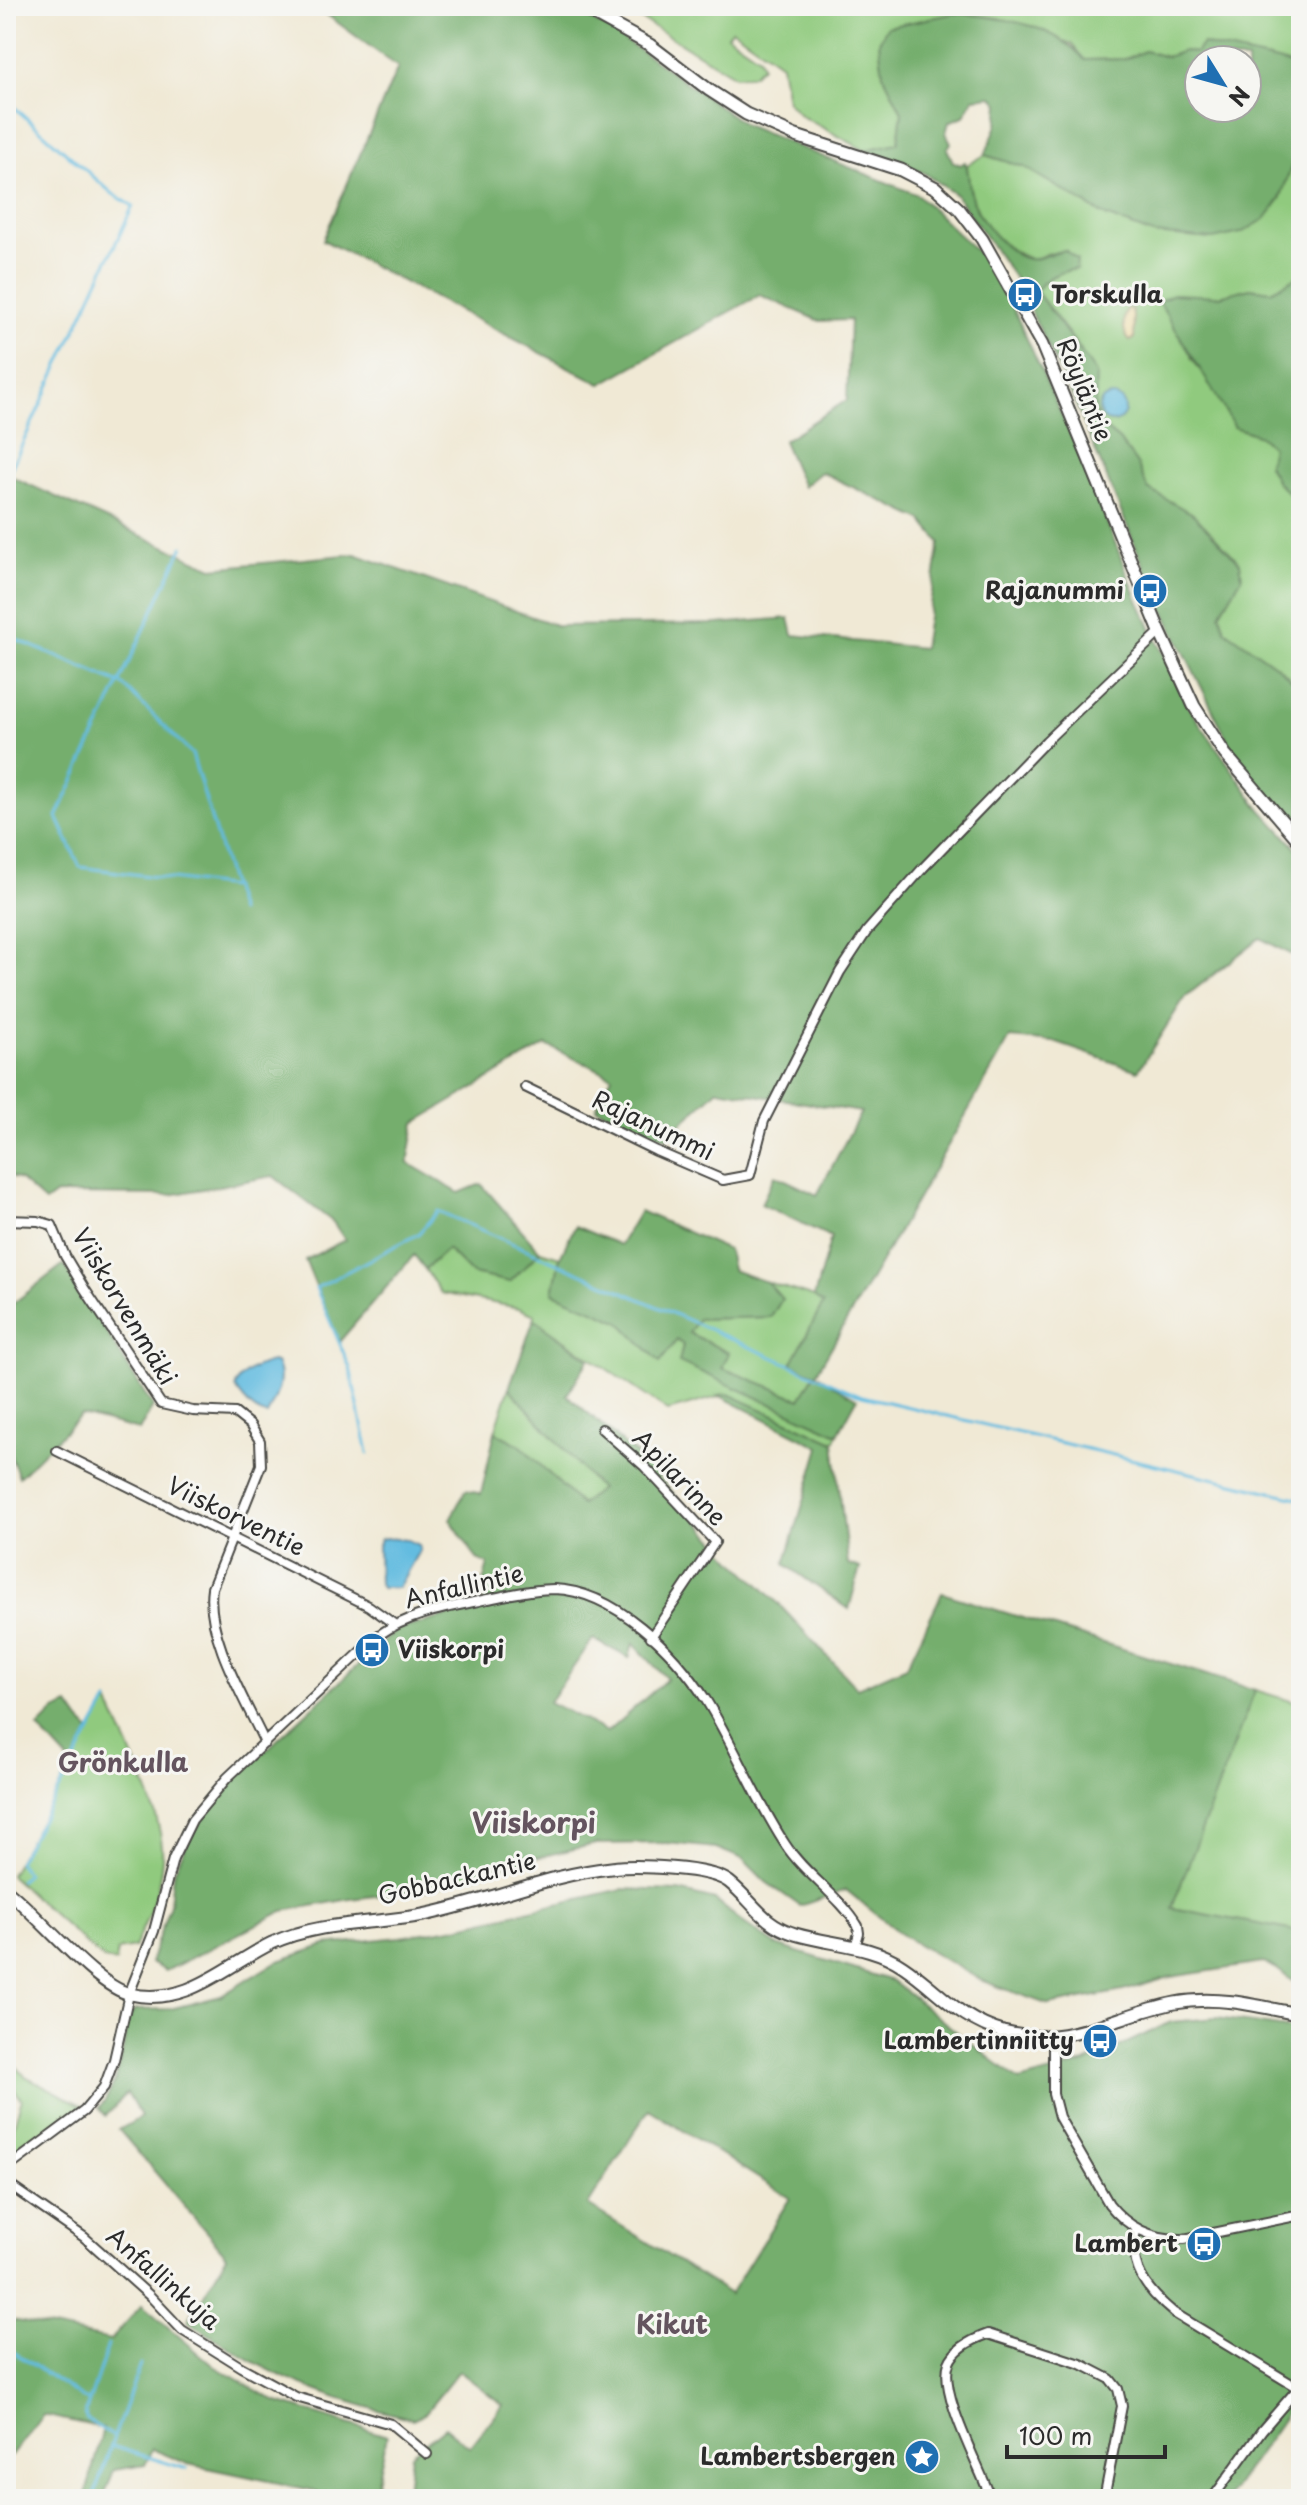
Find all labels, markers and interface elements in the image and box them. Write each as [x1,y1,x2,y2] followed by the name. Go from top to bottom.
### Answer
[1183,44,1263,124] north arrow
[1222,80,1259,114] text: N
[1051,275,1163,311] place label: Torskulla
[1006,276,1044,314] bus stop icon: Torskulla
[1049,332,1123,446] street label: Röyläntie
[985,571,1124,607] place label: Rajanummi
[1131,572,1169,610] bus stop icon: Rajanummi
[587,1080,721,1168] street label: Rajanummi
[65,1221,187,1391] street label: Viiskorvenmäki
[625,1420,736,1533] street label: Apilarinne
[162,1466,312,1564] street label: Viiskorventie
[401,1554,526,1616] street label: Anfallintie
[398,1630,504,1666] place label: Viiskorpi
[353,1631,391,1669] bus stop icon: Viiskorpi
[58,1742,189,1781] district label: Grönkulla
[472,1800,596,1843] district label: Viiskorpi
[374,1841,539,1913] street label: Gobbackantie
[884,2021,1074,2057] place label: Lambertinniitty
[1081,2022,1119,2060] bus stop icon: Lambertinniitty
[99,2218,229,2337] street label: Anfallinkuja
[1075,2224,1178,2260] place label: Lambert
[1185,2225,1223,2263] bus stop icon: Lambert
[636,2304,708,2343] district label: Kikut
[1007,2409,1165,2459] scale bar
[1019,2417,1092,2453] text: 100 m
[701,2437,896,2473] place label: Lambertsbergen
[903,2438,941,2476] place icon: Lambertsbergen

